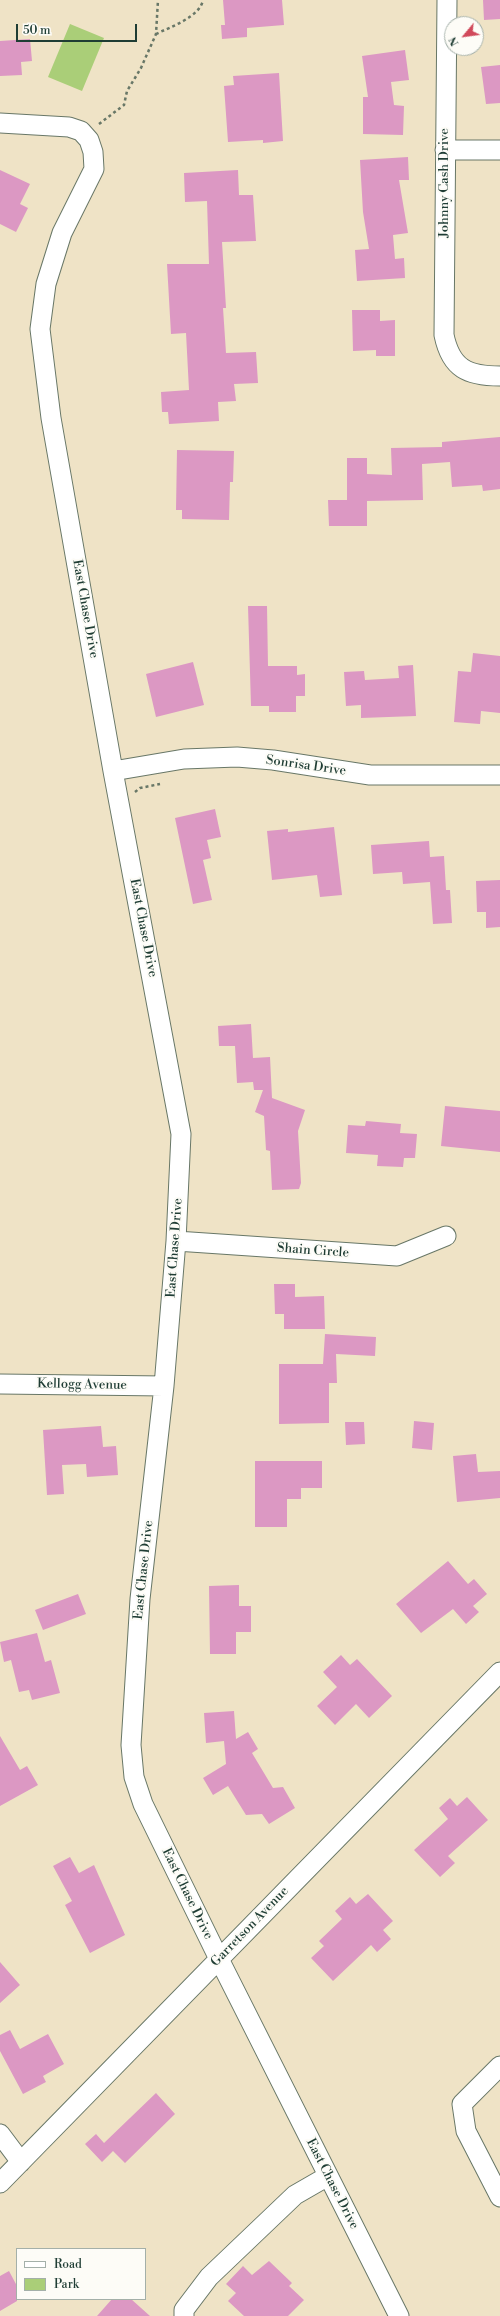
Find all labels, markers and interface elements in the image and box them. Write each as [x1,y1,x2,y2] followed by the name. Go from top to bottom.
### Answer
[18,16,139,42] scale bar
[444,16,484,56] north arrow
[23,23,51,38] text: 50 m
[446,34,463,49] text: N
[437,128,453,238] street label: Johnny Cash Drive
[69,558,101,660] street label: East Chase Drive
[265,753,347,779] street label: Sonrisa Drive
[126,877,160,979] street label: East Chase Drive
[164,1198,186,1298] street label: East Chase Drive
[277,1241,349,1261] street label: Shain Circle
[37,1376,127,1394] street label: Kellogg Avenue
[131,1519,157,1621] street label: East Chase Drive
[158,1846,216,1942] street label: East Chase Drive
[208,1884,292,1970] street label: Garretson Avenue
[302,2136,362,2232] street label: East Chase Drive
[16,2248,146,2300] legend
[54,2257,82,2272] text: Road
[54,2277,79,2292] text: Park

